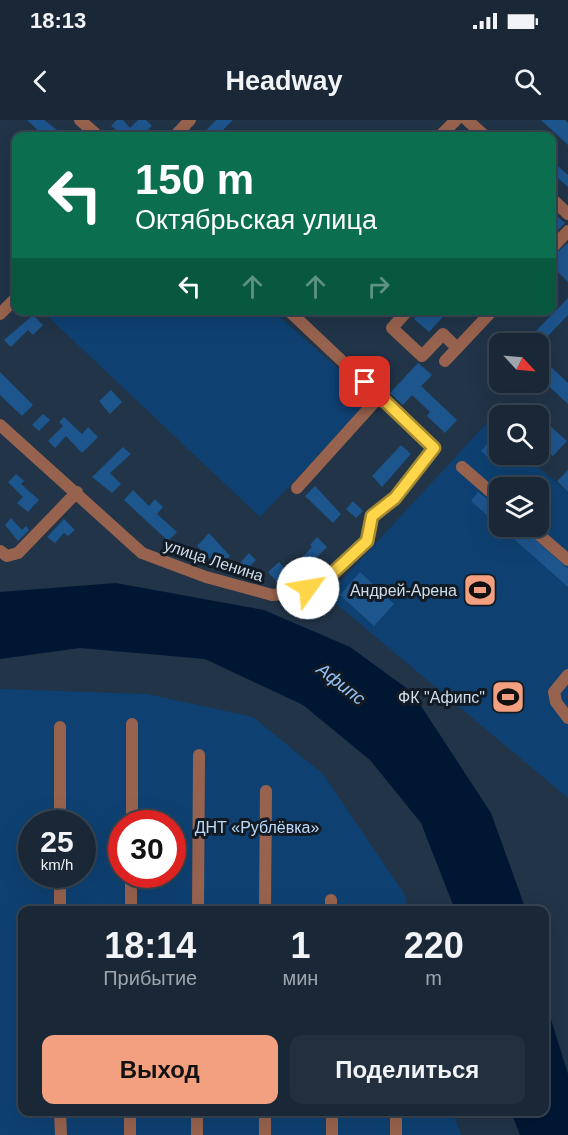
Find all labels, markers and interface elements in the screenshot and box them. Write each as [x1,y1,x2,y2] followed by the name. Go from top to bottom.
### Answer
[30,8,86,33] text: 18:13
[24,65,57,98] icon: back
[511,65,544,98] icon: search
[225,66,343,96] text: Headway
[36,156,114,234] icon: left
[135,156,254,203] text: 150 m
[135,205,377,235] text: Октябрьская улица
[173,270,206,303] icon: left
[236,270,269,303] icon: ahead
[299,270,332,303] icon: ahead
[362,270,395,303] icon: right
[489,333,549,393] north arrow
[489,333,549,537] map controls
[339,356,390,407] pin
[348,365,381,398] icon: arrive
[489,405,549,465] button: search
[489,477,549,537] button: layers
[162,536,266,585] street label: улица Ленина
[276,556,340,620] position arrow
[462,572,498,608] sports icon: Андрей-Арена
[350,582,457,599] place label: Андрей-Арена
[312,658,369,709] water label: Афипс
[490,679,526,715] sports icon: ФК "Афипс"
[398,689,485,706] place label: ФК "Афипс"
[108,810,186,888] speed limit sign: 30
[195,819,319,836] park label: ДНТ «Рублёвка»
[40,825,74,858] text: 25
[41,856,73,873] text: km/h
[104,925,196,966] text: 18:14
[290,925,310,966] text: 1
[404,925,464,966] text: 220
[103,967,197,989] text: Прибытие
[282,967,318,989] text: мин
[425,967,442,989] text: m
[42,1035,278,1104] button: Выход
[290,1035,525,1104] button: Поделиться

